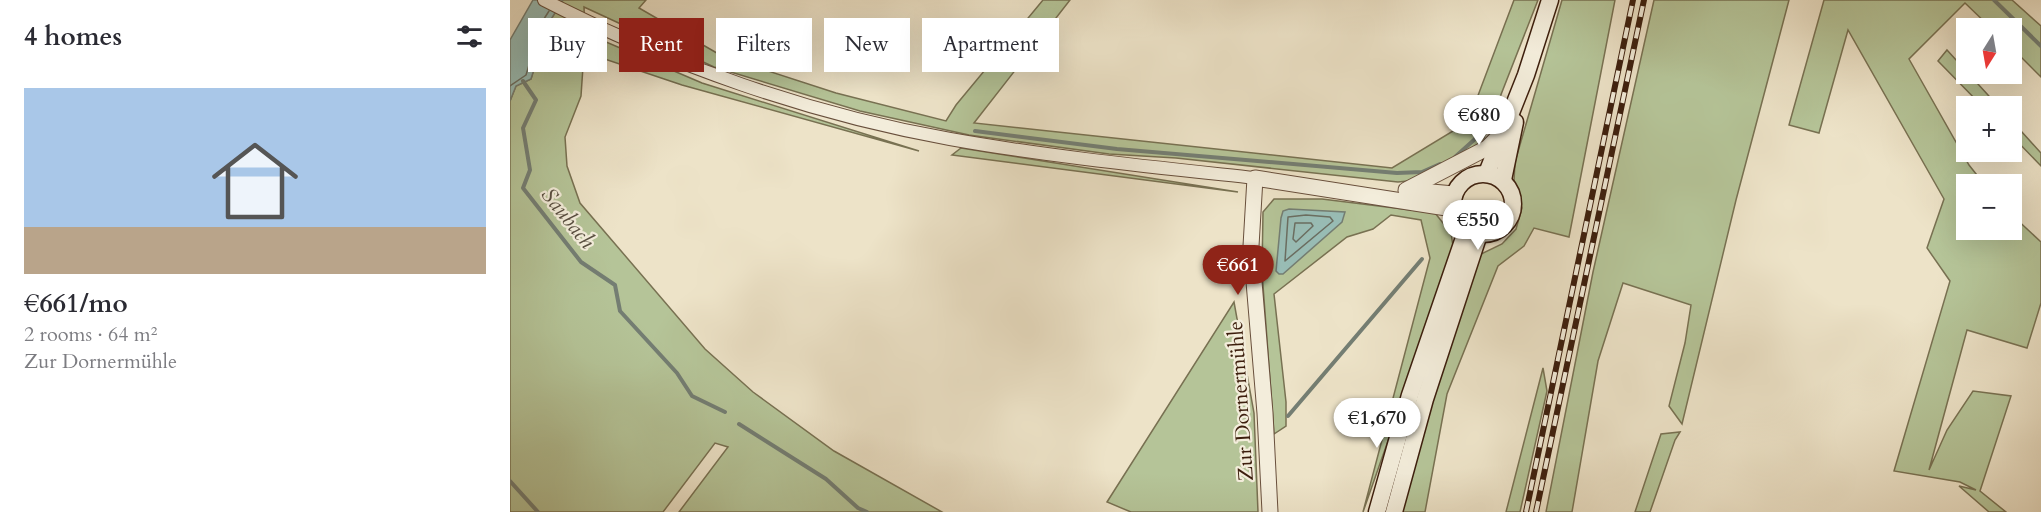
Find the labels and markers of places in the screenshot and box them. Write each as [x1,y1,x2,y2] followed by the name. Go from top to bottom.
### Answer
[1443,95,1515,146] pin: €680
[1442,200,1514,251] pin: €550
[1202,245,1274,296] pin: €661
[1328,398,1426,449] pin: €1,670

